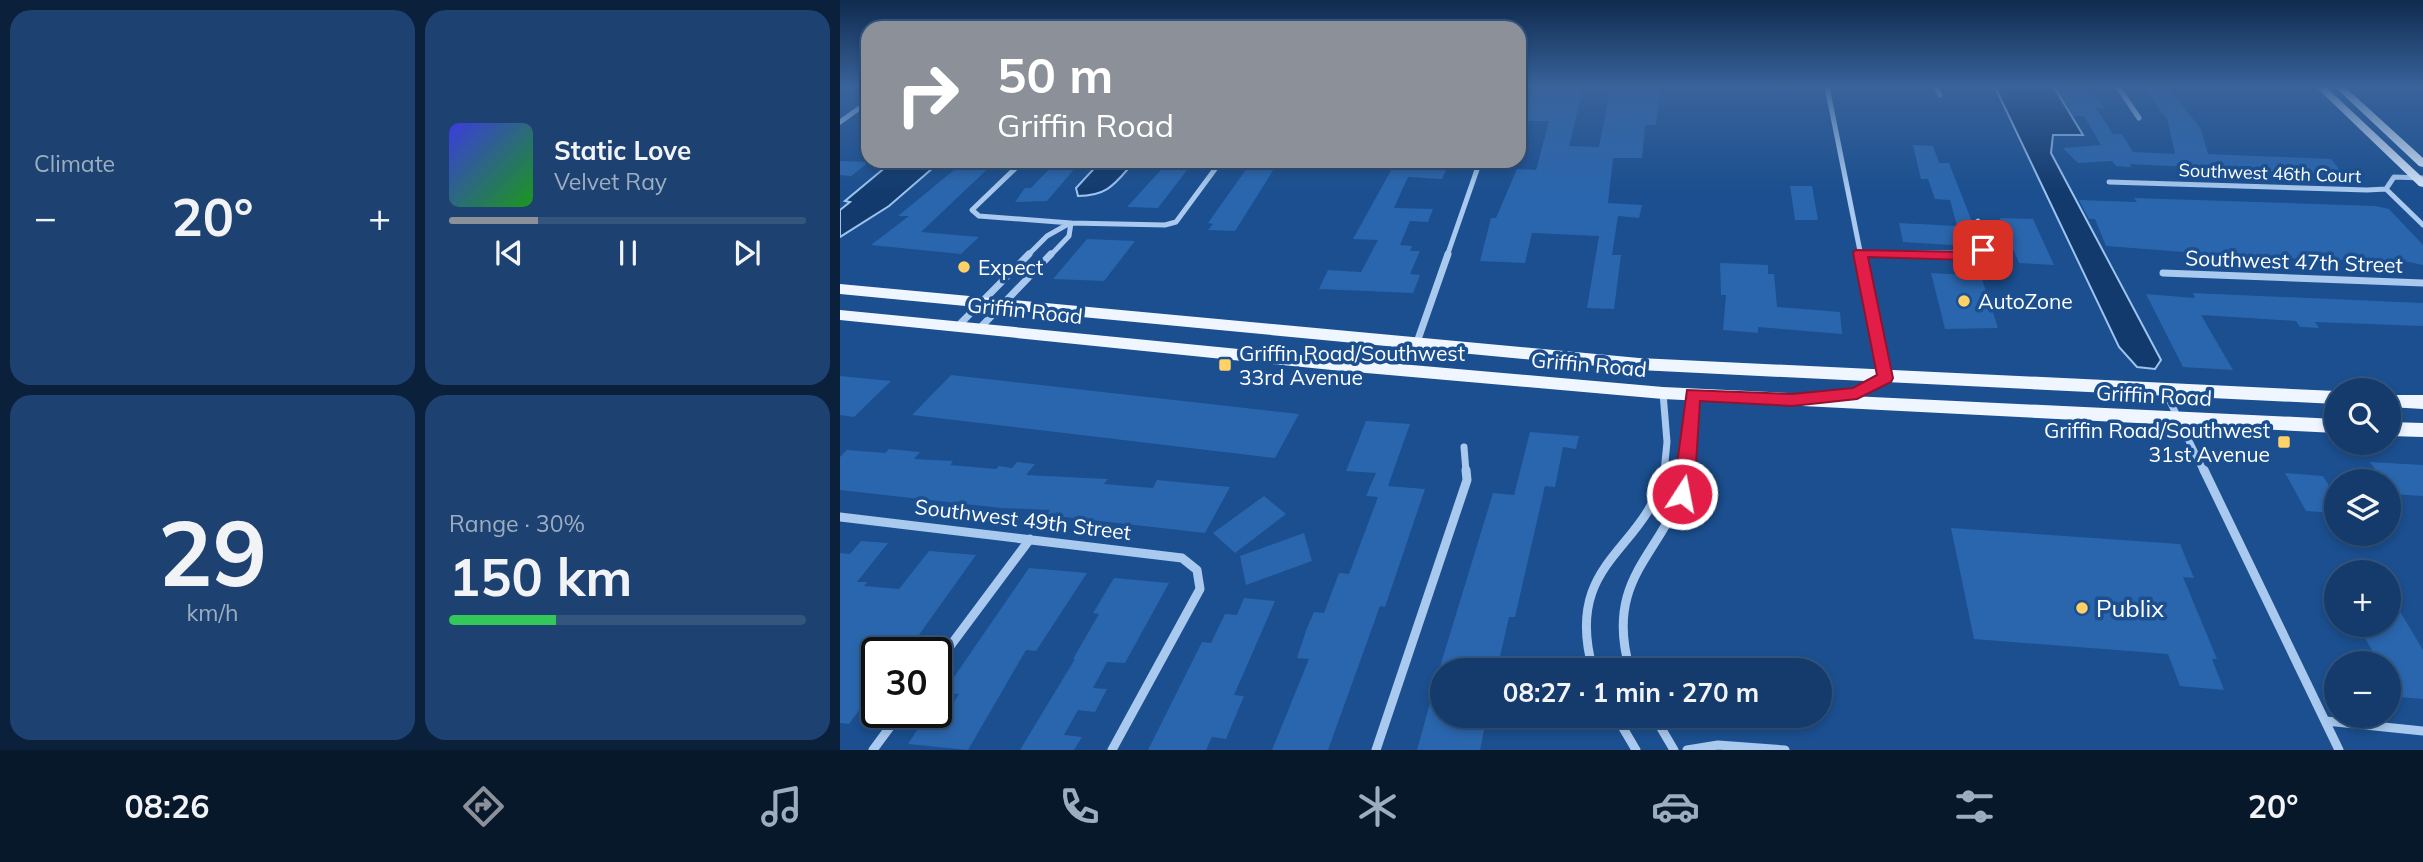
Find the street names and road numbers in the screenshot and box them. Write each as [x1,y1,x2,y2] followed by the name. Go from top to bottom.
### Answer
[2178,158,2362,188] street label: Southwest 46th Court
[2185,244,2403,278] street label: Southwest 47th Street
[966,291,1084,329] street label: Griffin Road
[1530,346,1648,382] street label: Griffin Road
[2095,379,2213,411] street label: Griffin Road
[913,493,1133,545] street label: Southwest 49th Street

